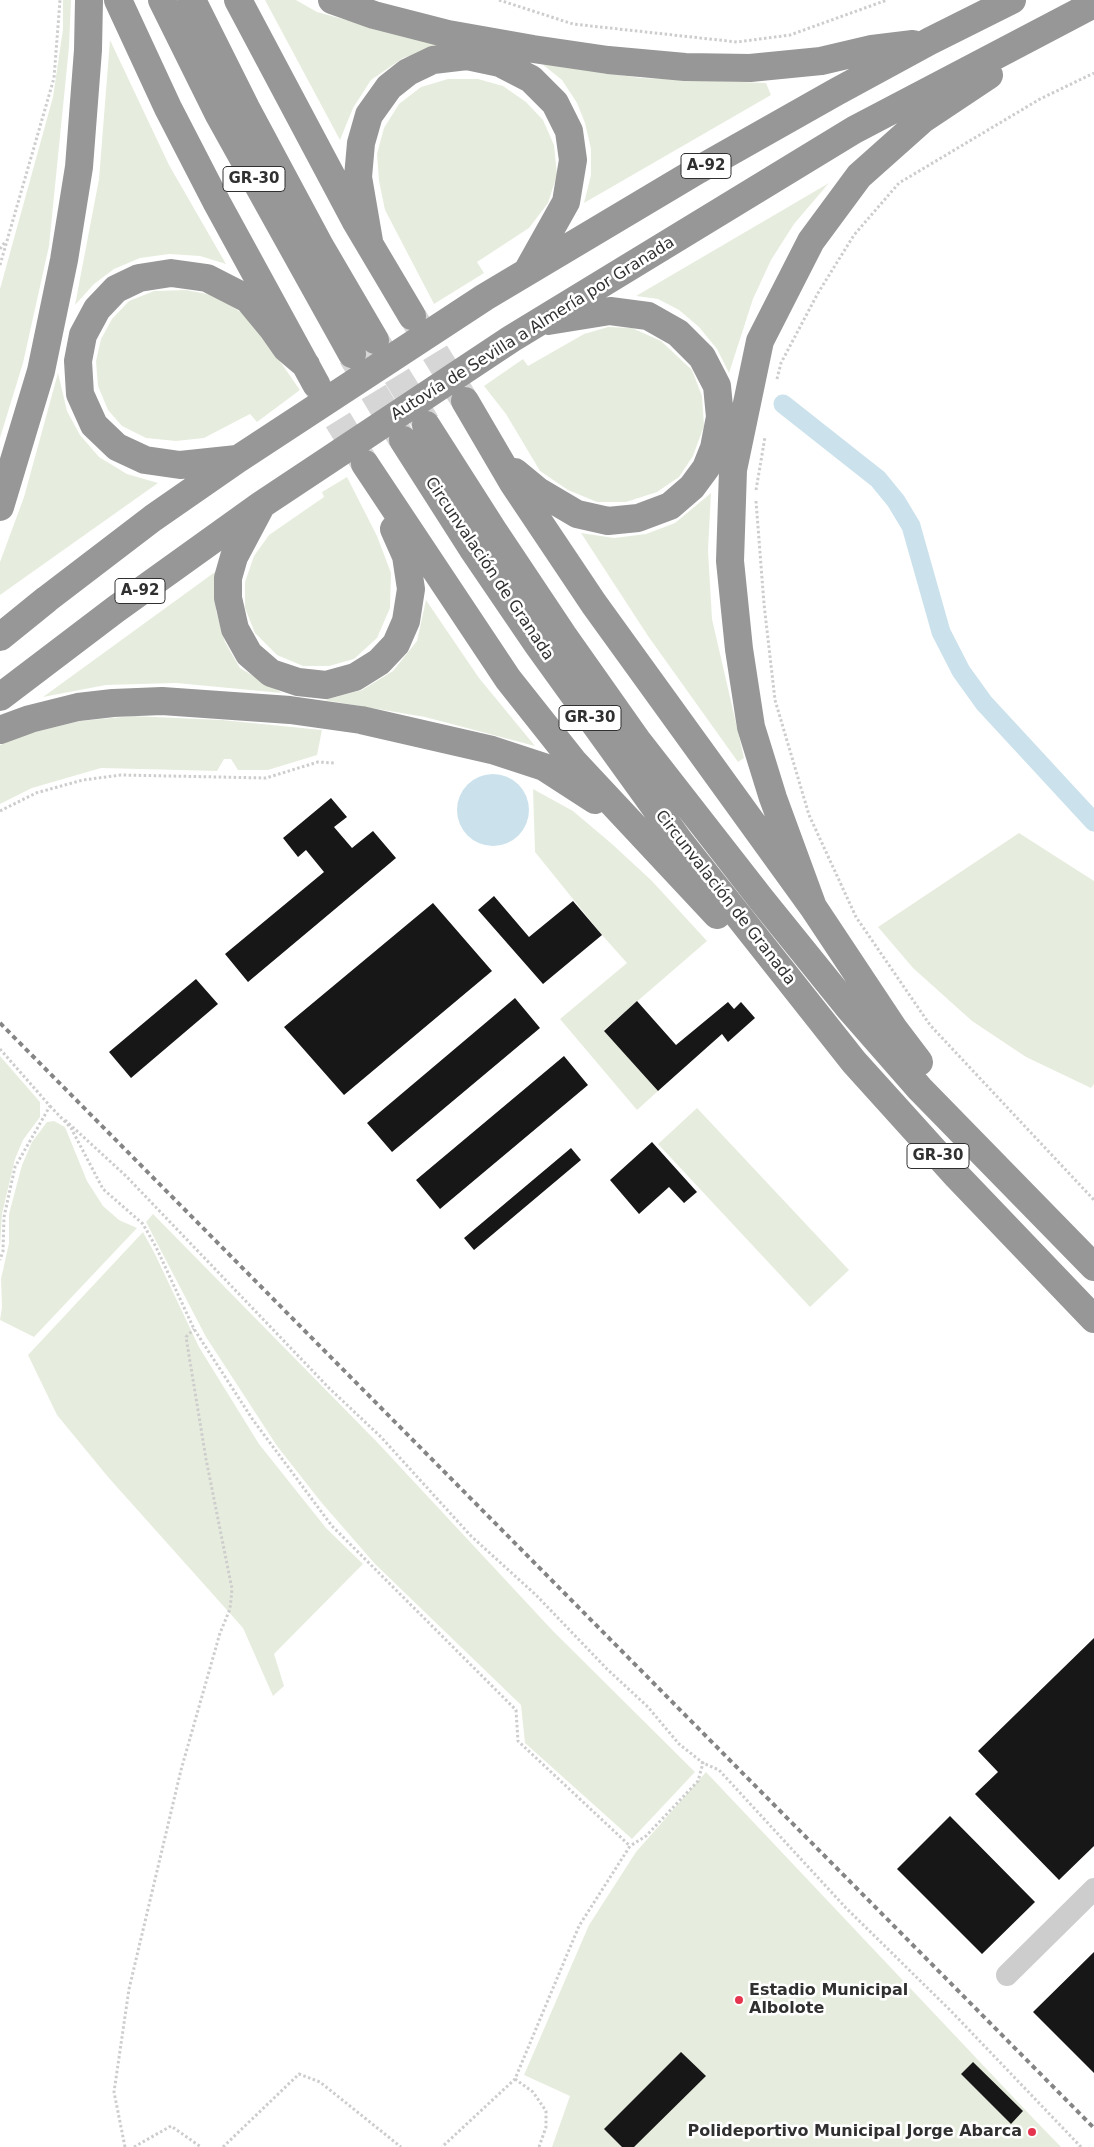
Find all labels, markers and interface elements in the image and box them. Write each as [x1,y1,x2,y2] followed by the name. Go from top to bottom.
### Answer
[681,154,731,178] road number: A-92
[223,166,285,192] road number: GR-30
[388,233,678,425] street label: Autovía de Sevilla a Almería por Granada
[421,474,557,664] street label: Circunvalación de Granada
[115,578,165,604] road number: A-92
[559,706,621,730] road number: GR-30
[651,807,799,989] street label: Circunvalación de Granada
[907,1144,969,1168] road number: GR-30
[749,1981,908,2019] place label: Estadio Municipal Albolote
[733,1994,745,2006] marker: Estadio Municipal Albolote
[688,2122,1022,2142] place label: Polideportivo Municipal Jorge Abarca
[1026,2126,1038,2138] marker: Polideportivo Municipal Jorge Abarca

